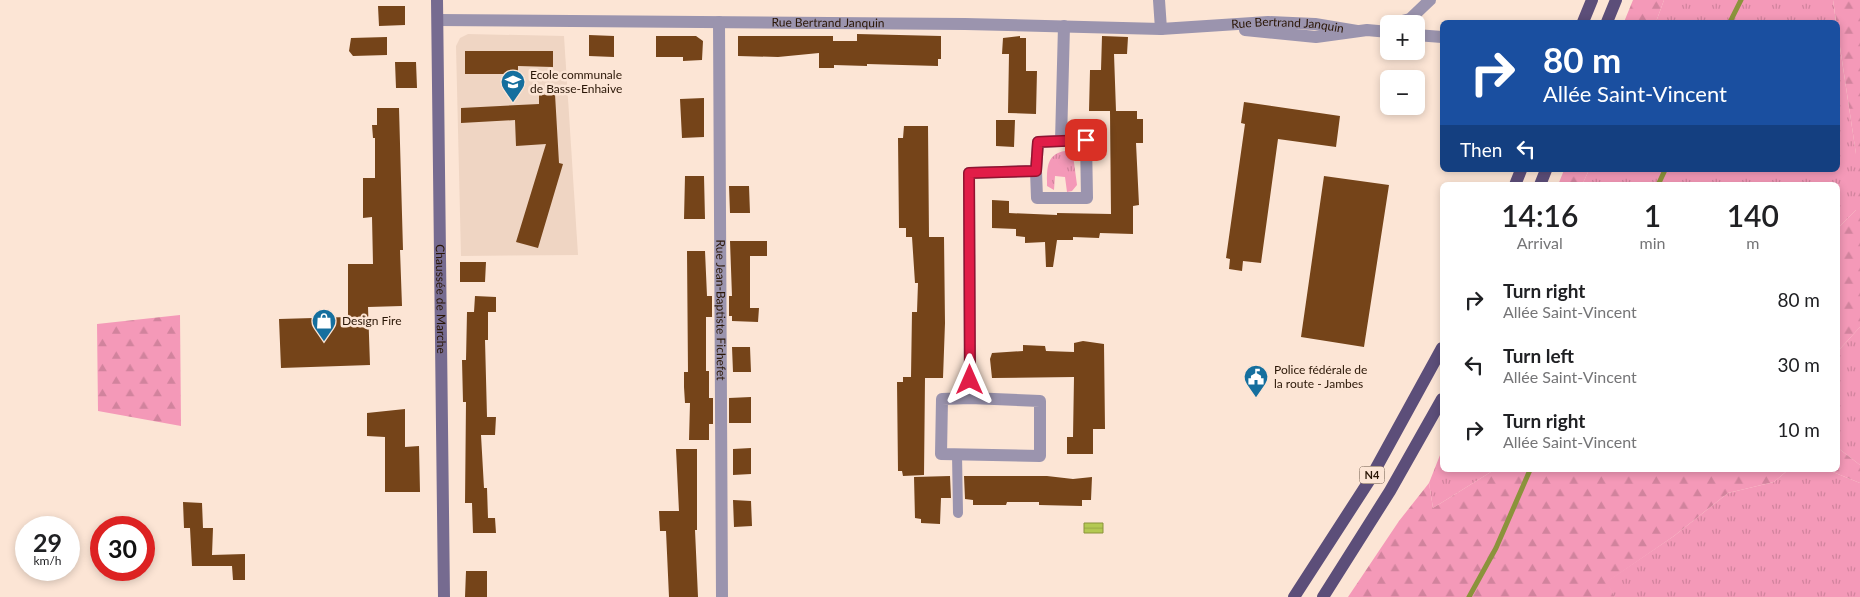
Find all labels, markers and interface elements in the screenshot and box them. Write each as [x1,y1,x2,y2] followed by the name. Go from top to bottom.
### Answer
[1231,14,1345,36] street label: Rue Bertrand Janquin
[771,15,885,30] street label: Rue Bertrand Janquin
[1380,15,1425,115] map controls
[1380,15,1425,60] button: +
[1543,38,1621,80] text: 80 m
[1460,40,1525,105] icon: right
[530,67,622,96] place label: Ecole communale de Basse-Enhaive
[500,69,526,103] school or university icon: Ecole communale de Basse-Enhaive
[1380,70,1425,115] button: −
[1543,80,1727,107] text: Allée Saint-Vincent
[1065,119,1107,161] pin
[1072,126,1100,154] icon: arrive
[1512,135,1540,163] icon: left
[1460,138,1502,161] text: Then
[1501,197,1578,233] text: 14:16
[1644,197,1661,233] text: 1
[1727,197,1779,233] text: 140
[1517,233,1563,252] text: Arrival
[1640,233,1665,252] text: min
[1746,233,1759,252] text: m
[713,239,729,381] street label: Rue Jean-Baptiste Fichefet
[433,244,449,354] street label: Chaussée de Marche
[1503,279,1585,302] text: Turn right
[1460,286,1488,314] icon: right
[1777,288,1820,311] text: 80 m
[1503,302,1637,321] text: Allée Saint-Vincent
[311,308,337,342] shop icon: Design Fire
[342,313,402,328] place label: Design Fire
[1503,344,1574,367] text: Turn left
[1460,351,1488,379] icon: left
[943,353,995,405] position arrow
[1777,353,1820,376] text: 30 m
[1274,362,1367,391] place label: Police fédérale de la route - Jambes
[1243,364,1269,398] public building icon: Police fédérale de la route - Jambes
[1503,367,1637,386] text: Allée Saint-Vincent
[1503,409,1585,432] text: Turn right
[1460,416,1488,444] icon: right
[1777,418,1820,441] text: 10 m
[1503,432,1637,451] text: Allée Saint-Vincent
[1360,466,1384,484] road number: N4
[90,516,155,581] speed limit sign: 30
[33,527,62,557] text: 29
[33,553,62,568] text: km/h

